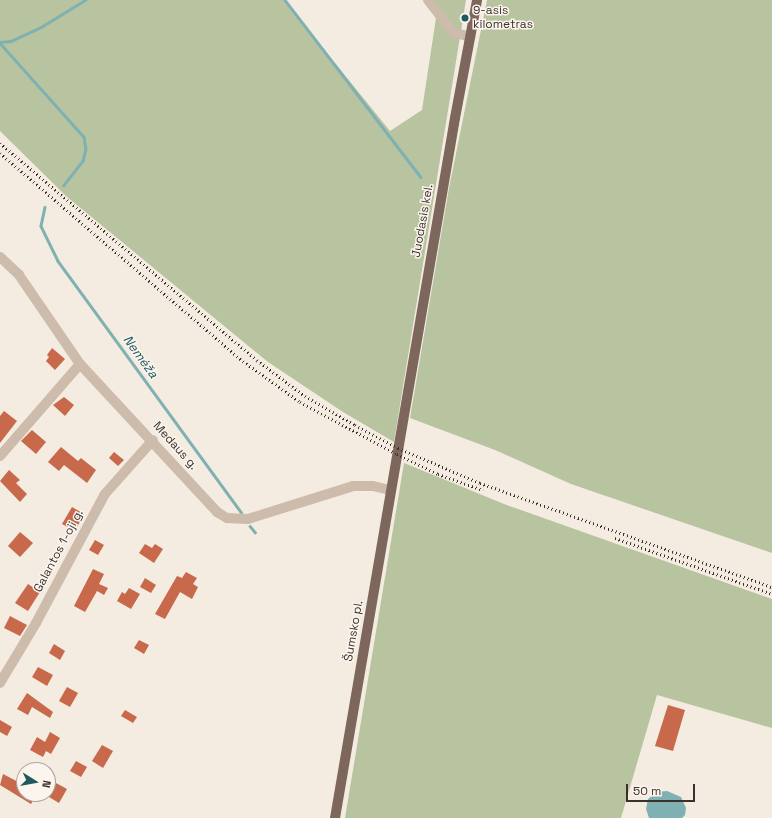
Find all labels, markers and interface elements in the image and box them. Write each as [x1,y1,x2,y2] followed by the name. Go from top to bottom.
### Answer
[473,4,533,32] place label: 9-asis kilometras
[460,13,470,23] marker: 9-asis kilometras
[409,183,437,259] street label: Juodasis kel.
[119,333,161,381] water label: Nemėža
[150,419,200,473] street label: Medaus g.
[31,507,87,595] street label: Galantos 1-oji g.
[342,599,366,663] street label: Šumsko pl.
[16,762,56,802] north arrow
[628,776,697,802] scale bar
[39,779,54,789] text: N
[633,783,661,799] text: 50 m

